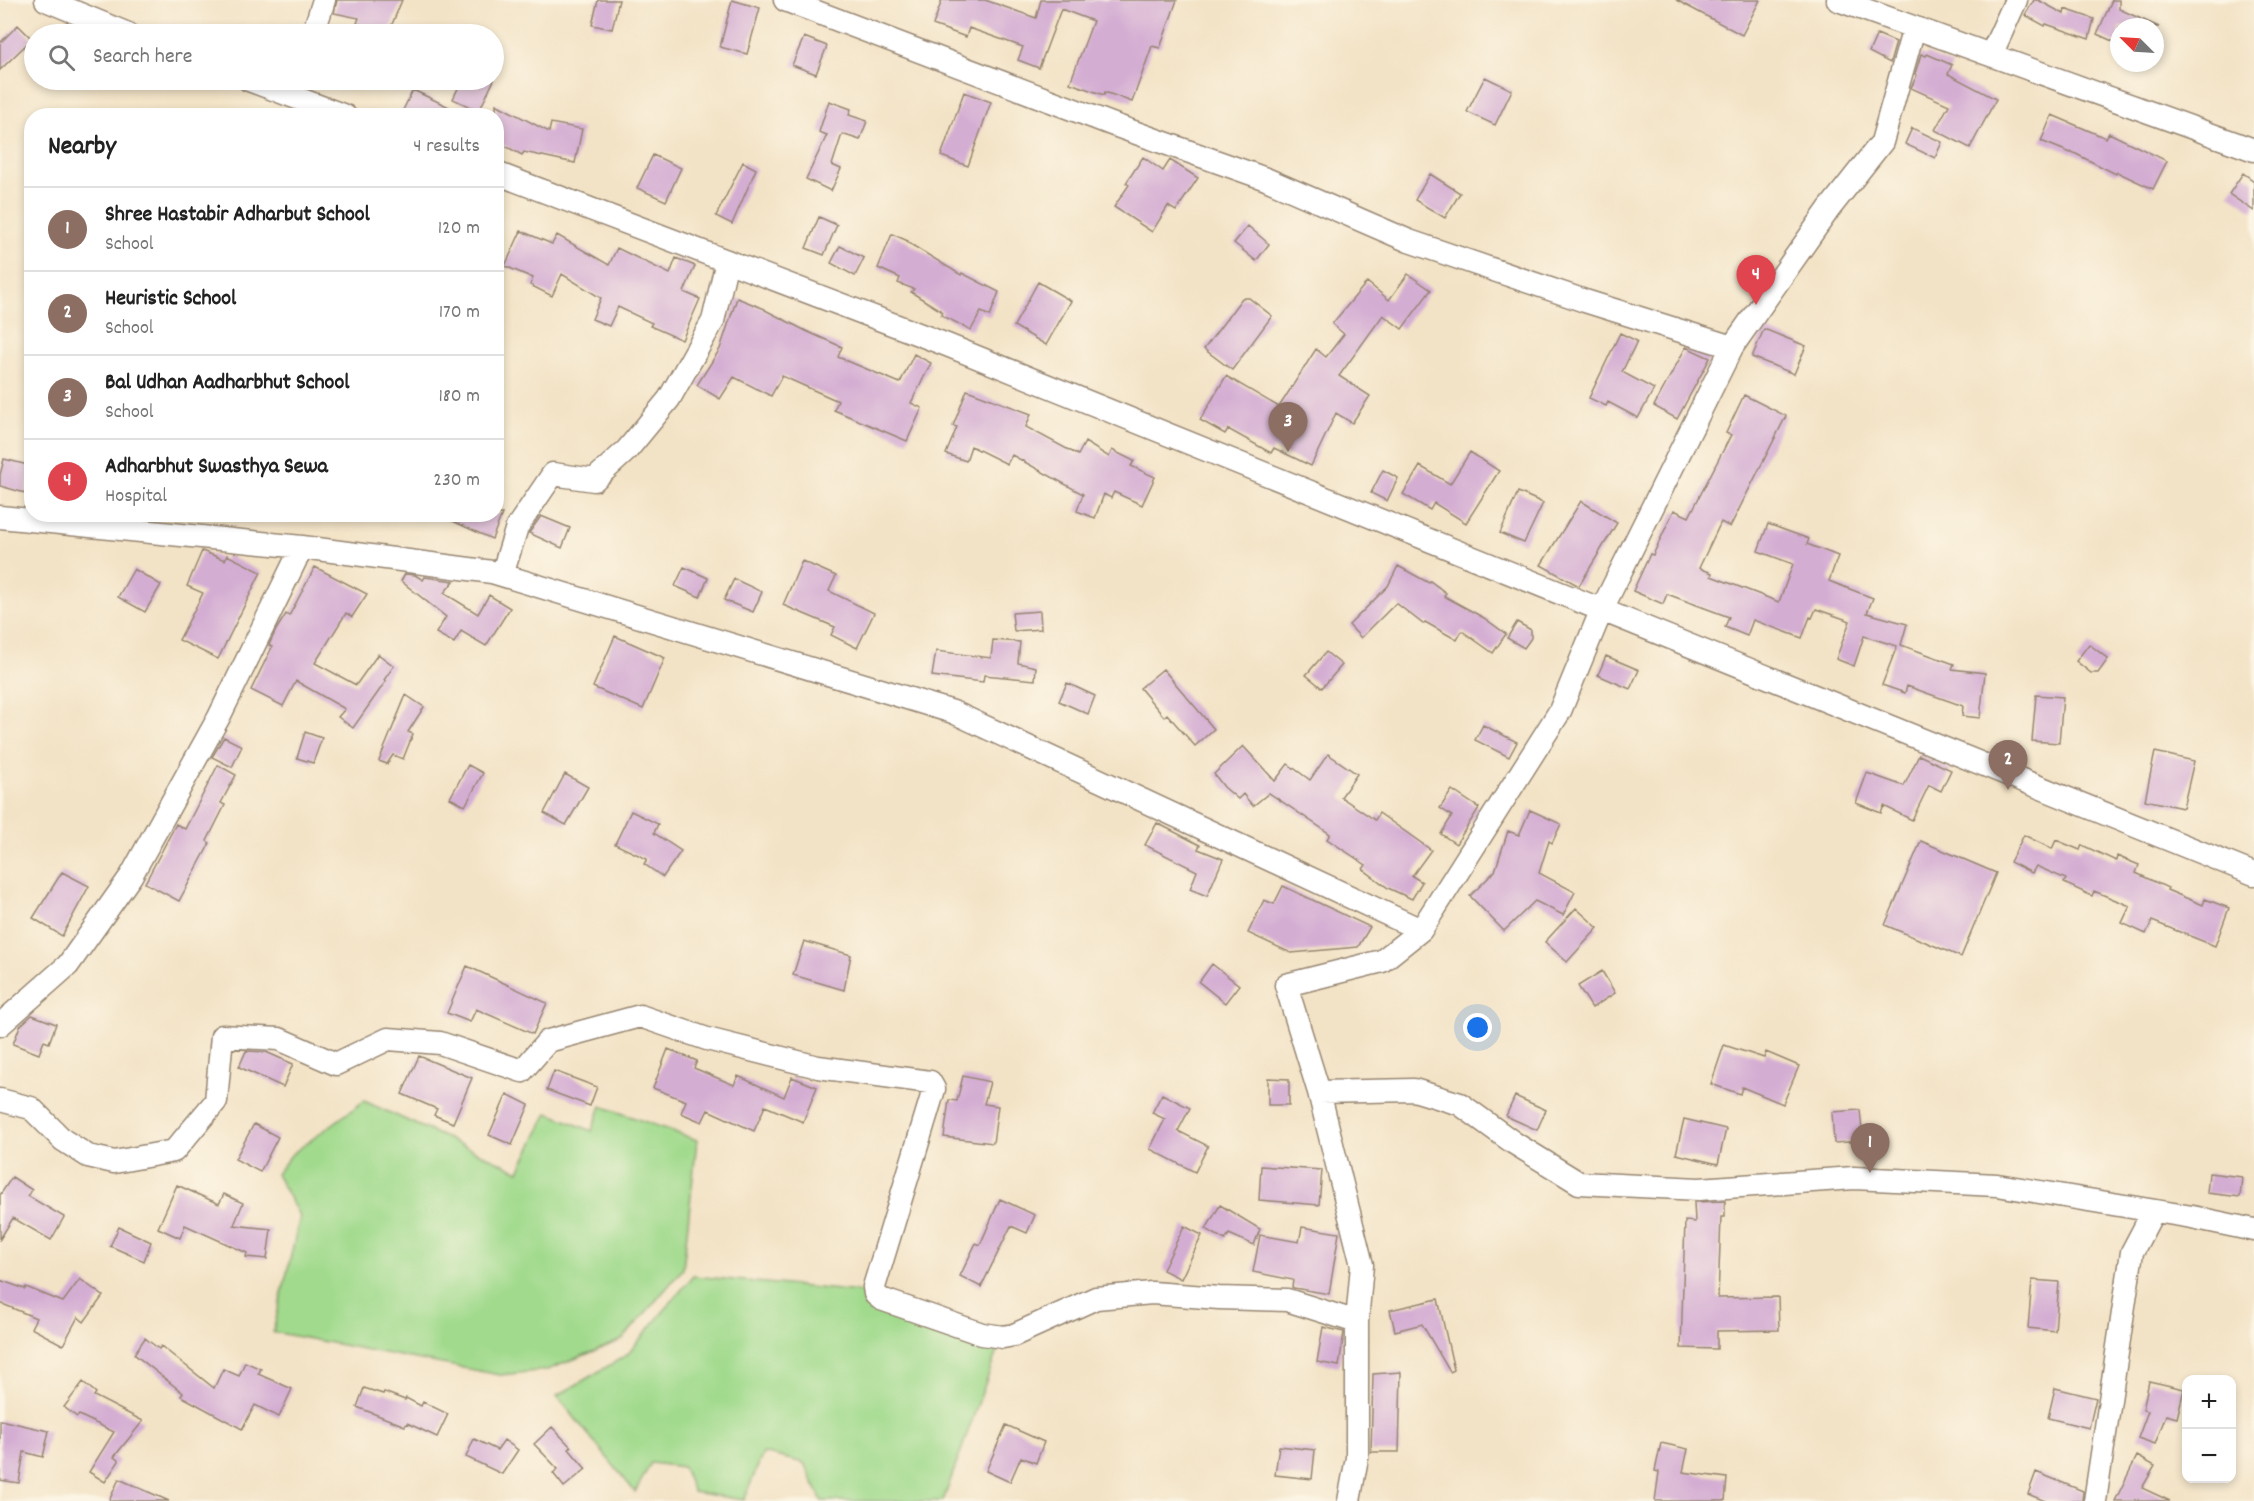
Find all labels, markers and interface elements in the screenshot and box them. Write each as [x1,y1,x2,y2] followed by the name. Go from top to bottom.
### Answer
[2110,18,2164,72] north arrow
[24,24,504,90] search box
[45,41,78,74] icon: search
[93,42,192,73] text: Search here
[48,129,116,166] text: Nearby
[413,133,480,161] text: 4 results
[105,200,370,231] text: Shree Hastabir Adharbut School
[65,215,70,243] text: 1
[438,215,480,243] text: 120 m
[105,231,154,259] text: School
[1736,256,1776,305] pin: 4
[105,284,236,315] text: Heuristic School
[63,299,72,327] text: 2
[439,299,480,327] text: 170 m
[105,315,154,343] text: School
[105,368,349,399] text: Bal Udhan Aadharbhut School
[63,383,72,411] text: 3
[438,383,480,411] text: 180 m
[105,399,154,427] text: School
[1268,402,1308,452] pin: 3
[105,452,328,483] text: Adharbhut Swasthya Sewa
[63,467,72,495] text: 4
[433,467,480,495] text: 230 m
[105,483,167,511] text: Hospital
[1988,740,2028,790] pin: 2
[1463,1013,1492,1042] your location
[1850,1124,1890,1173] pin: 1
[2182,1375,2236,1483] map controls
[2182,1375,2236,1429] button: +
[2182,1429,2236,1483] button: −

